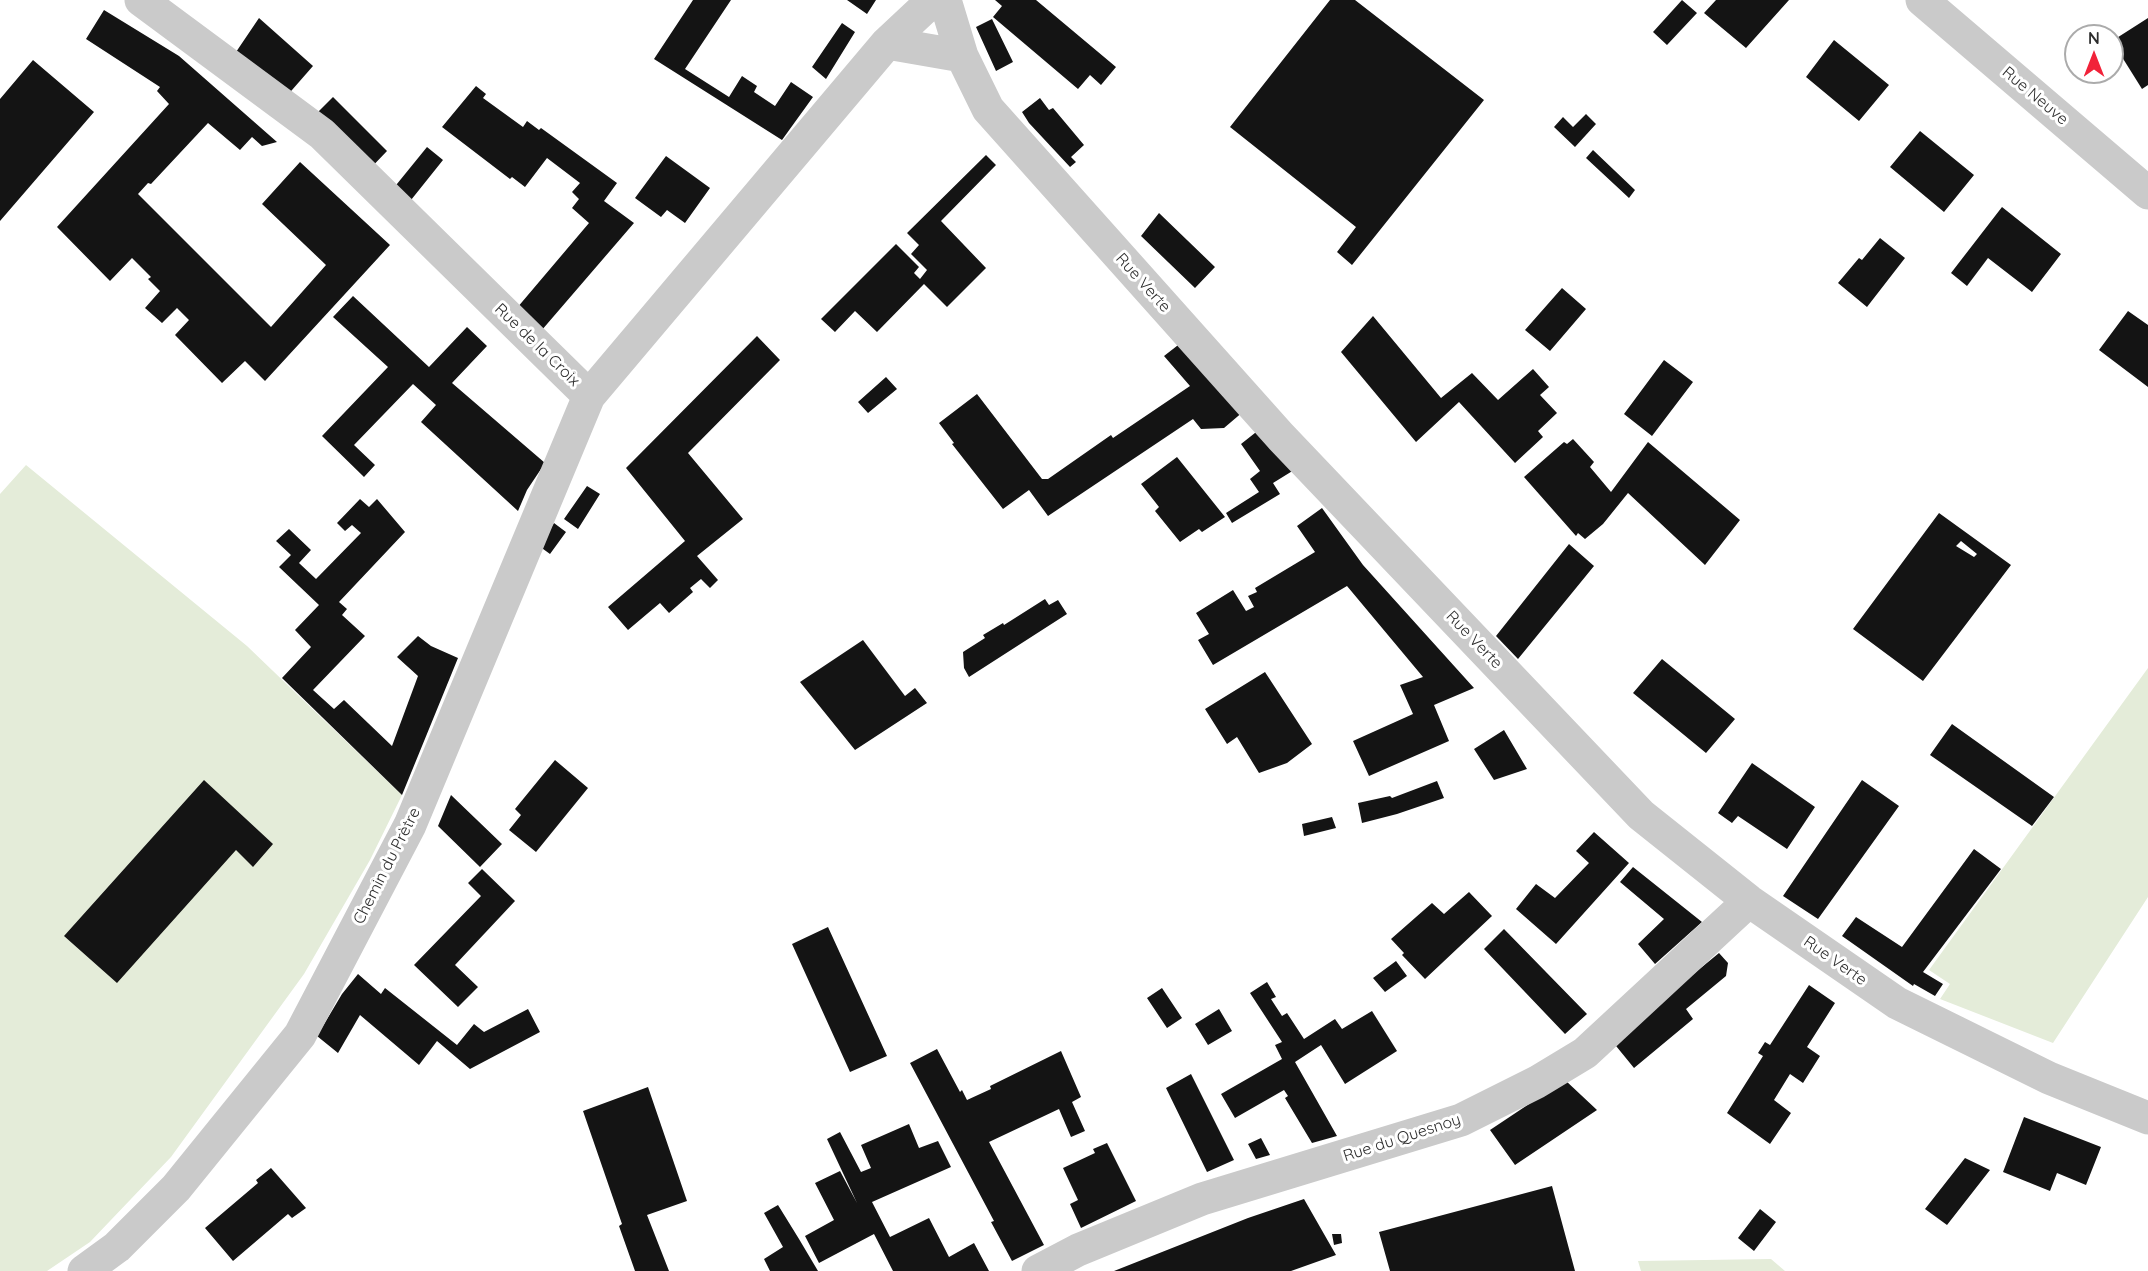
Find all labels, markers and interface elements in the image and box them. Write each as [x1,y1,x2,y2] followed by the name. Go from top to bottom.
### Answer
[2064,24,2124,84] north arrow
[2088,28,2100,48] text: N
[1998,63,2072,129] street label: Rue Neuve
[1111,249,1175,317] street label: Rue Verte
[490,300,584,390] street label: Rue de la Croix
[1442,607,1506,673] street label: Rue Verte
[349,804,425,928] street label: Chemin du Prètre
[1800,932,1870,990] street label: Rue Verte
[1341,1110,1463,1166] street label: Rue du Quesnoy

